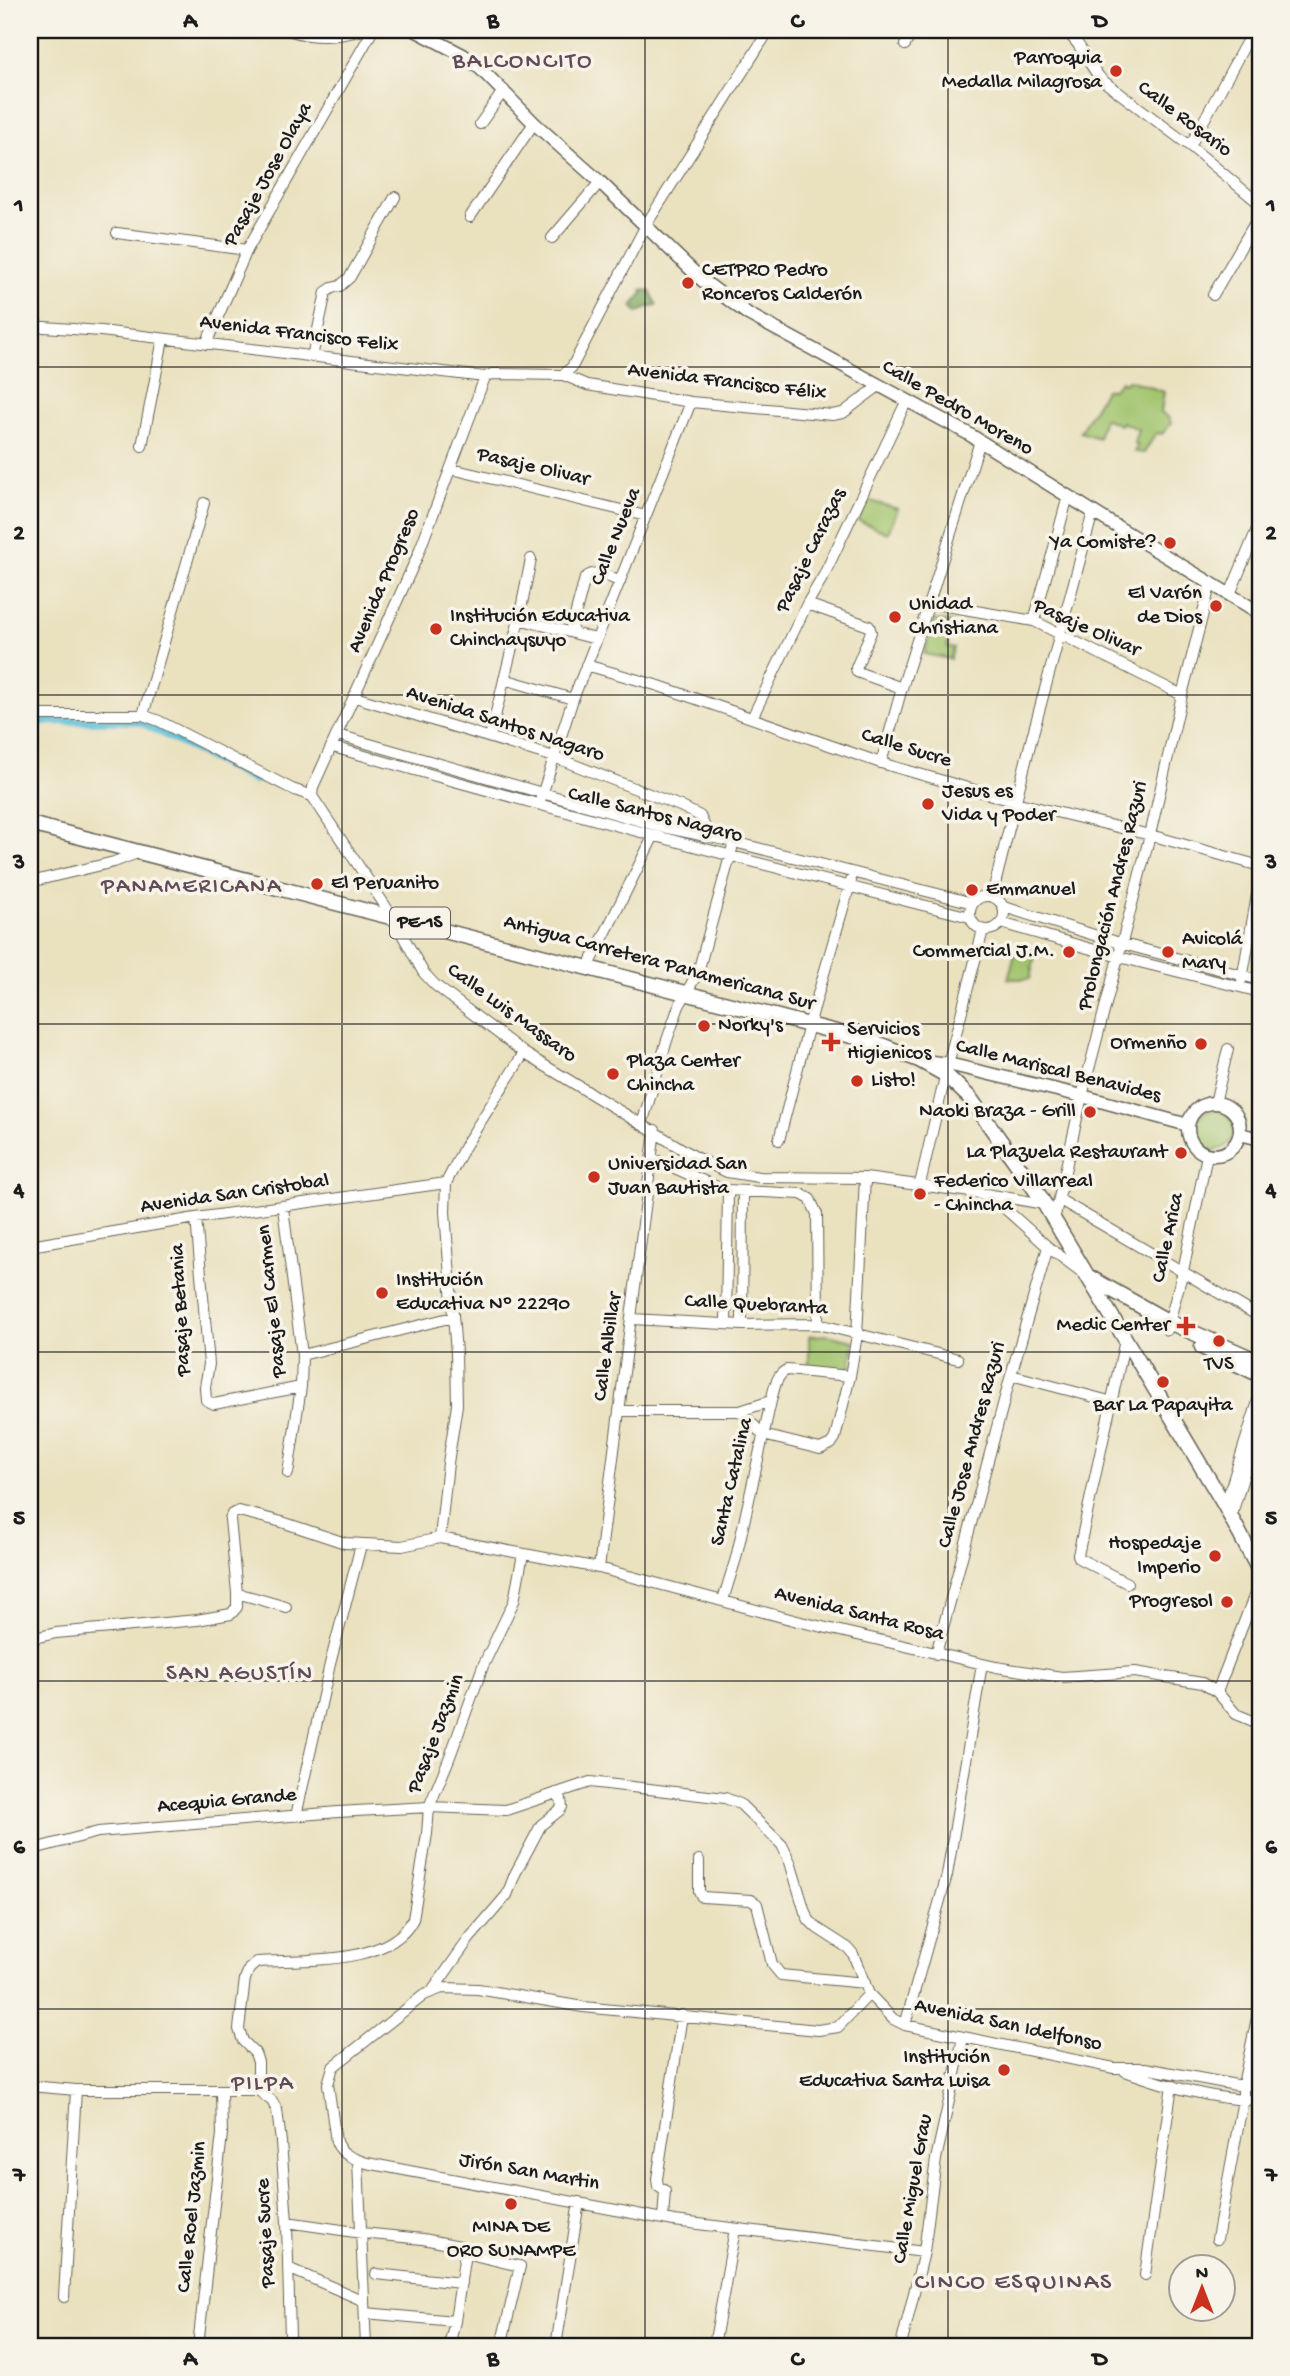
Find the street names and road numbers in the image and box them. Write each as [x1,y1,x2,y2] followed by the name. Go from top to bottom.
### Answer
[1132,76,1236,164] street label: Calle Rosario
[219,97,320,252] street label: Pasaje Jose Olaya
[198,310,400,360] street label: Avenida Francisco Felix
[877,355,1037,463] street label: Calle Pedro Moreno
[626,358,828,408] street label: Avenida Francisco Félix
[473,443,593,493] street label: Pasaje Olivar
[586,483,648,590] street label: Calle Nueva
[771,484,853,618] street label: Pasaje Carazas
[343,505,427,657] street label: Avenida Progreso
[1028,594,1145,664] street label: Pasaje Olivar
[403,681,607,769] street label: Avenida Santos Nagaro
[858,723,955,775] street label: Calle Sucre
[1073,778,1155,1014] street label: Prolongación Andres Razuri
[565,782,745,850] street label: Calle Santos Nagaro
[390,908,450,939] road number: PE-1S
[501,910,819,1018] street label: Antigua Carretera Panamericana Sur
[441,958,581,1070] street label: Calle Luis Massaro
[953,1034,1164,1110] street label: Calle Mariscal Benavides
[139,1169,331,1221] street label: Avenida San Cristobal
[1147,1189,1191,1285] street label: Calle Arica
[253,1223,294,1380] street label: Pasaje El Carmen
[166,1242,198,1378] street label: Pasaje Betania
[589,1290,629,1403] street label: Calle Albillar
[684,1290,830,1322] street label: Calle Quebranta
[933,1339,1013,1551] street label: Calle Jose Andres Razuri
[706,1414,760,1548] street label: Santa Catalina
[772,1582,948,1648] street label: Avenida Santa Rosa
[402,1671,471,1798] street label: Pasaje Jazmin
[156,1783,299,1821] street label: Acequia Grande
[912,1994,1104,2058] street label: Avenida San Idelfonso
[889,2112,940,2266] street label: Calle Miguel Grau
[173,2140,213,2294] street label: Calle Roel Jazmin
[457,2148,601,2198] street label: Jirón San Martin
[252,2176,282,2289] street label: Pasaje Sucre

